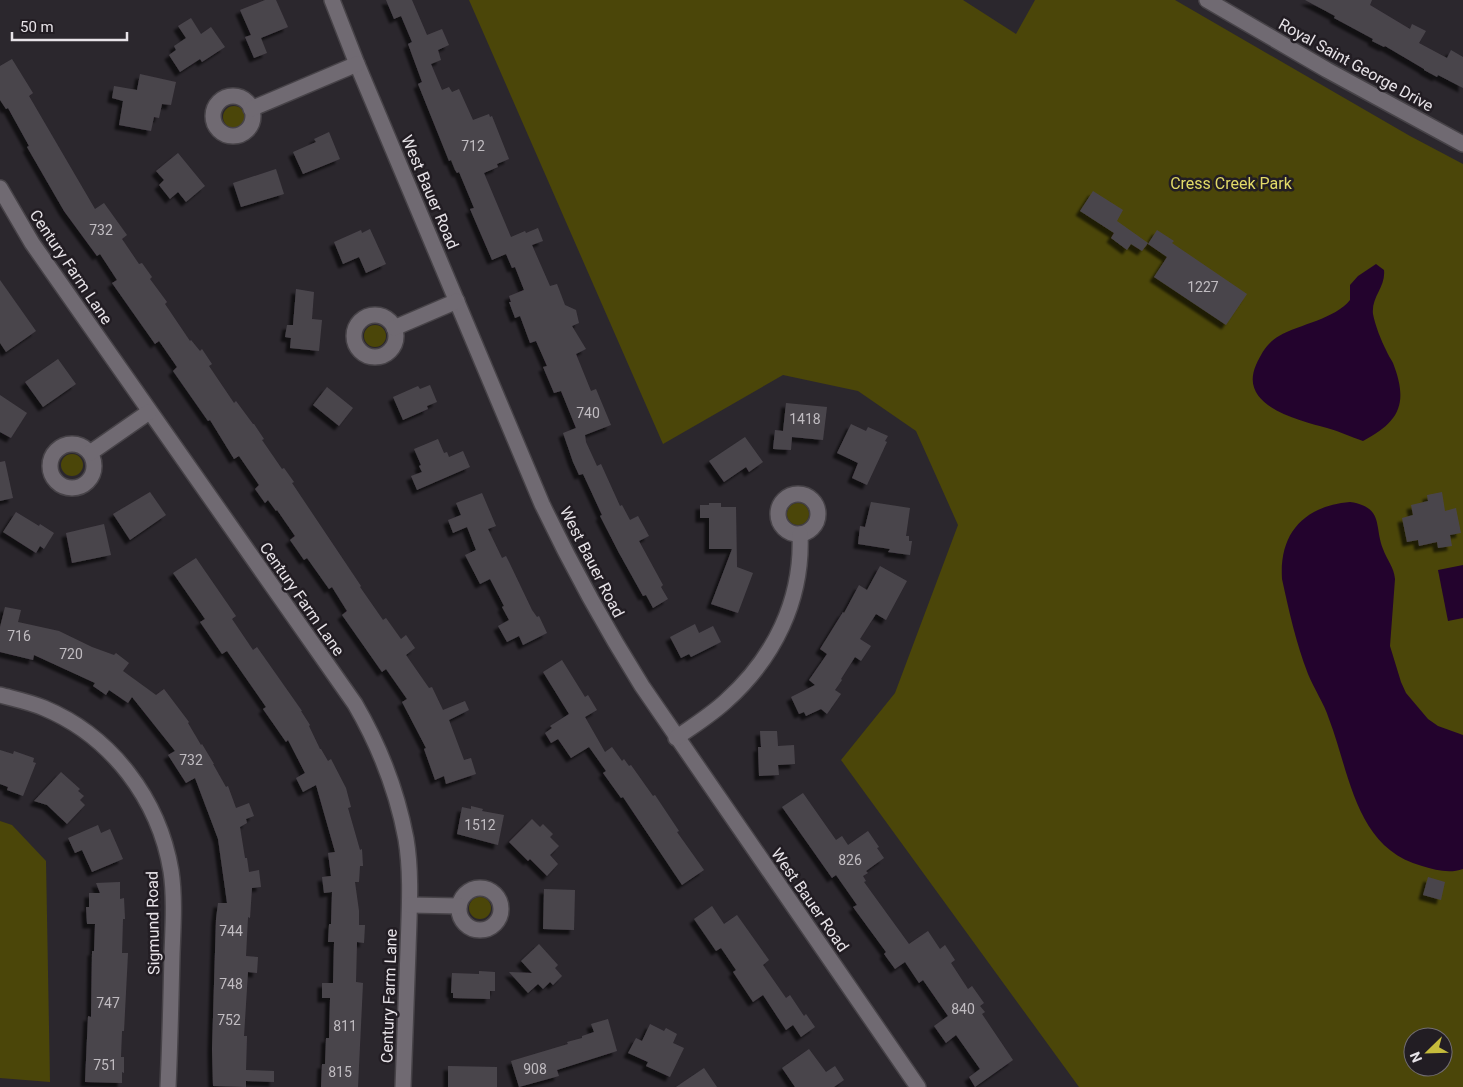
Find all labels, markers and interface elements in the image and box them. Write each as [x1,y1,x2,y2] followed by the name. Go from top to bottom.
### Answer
[12,10,128,42] scale bar
[1275,14,1437,116] street label: Royal Saint George Drive
[20,18,54,36] text: 50 m
[397,132,463,252] street label: West Bauer Road
[461,138,485,154] house number: 712
[1170,174,1293,193] park label: Cress Creek Park
[26,206,116,328] street label: Century Farm Lane
[89,222,113,238] house number: 732
[1187,279,1219,295] house number: 1227
[576,405,600,421] house number: 740
[789,411,821,427] house number: 1418
[556,503,628,621] street label: West Bauer Road
[256,539,348,659] street label: Century Farm Lane
[7,628,31,644] house number: 716
[59,646,83,662] house number: 720
[179,752,203,768] house number: 732
[464,817,496,833] house number: 1512
[767,845,853,955] street label: West Bauer Road
[838,852,862,868] house number: 826
[143,871,163,975] street label: Sigmund Road
[219,923,243,939] house number: 744
[377,929,401,1063] street label: Century Farm Lane
[219,976,243,992] house number: 748
[96,995,120,1011] house number: 747
[951,1001,975,1017] house number: 840
[217,1012,241,1028] house number: 752
[333,1018,357,1034] house number: 811
[1403,1027,1453,1077] north arrow
[1407,1049,1425,1065] text: N
[93,1057,117,1073] house number: 751
[523,1061,547,1077] house number: 908
[328,1064,352,1080] house number: 815

